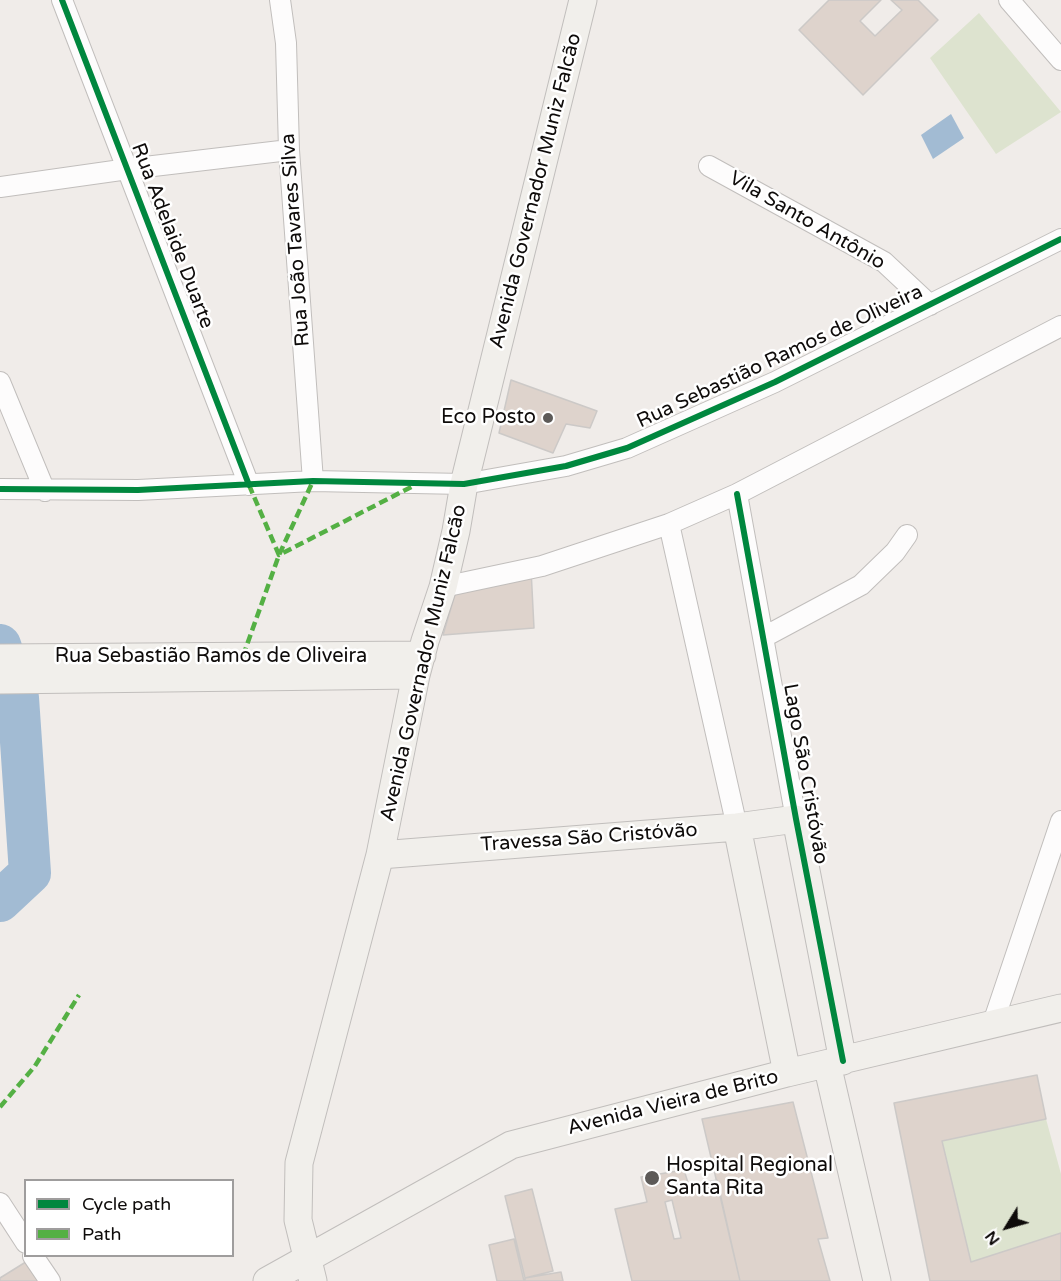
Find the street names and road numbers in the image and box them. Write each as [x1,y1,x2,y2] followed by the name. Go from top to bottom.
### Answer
[485,31,587,351] street label: Avenida Governador Muniz Falcão
[277,133,315,347] street label: Rua João Tavares Silva
[126,140,218,332] street label: Rua Adelaide Duarte
[725,167,889,275] street label: Vila Santo Antônio
[633,280,927,434] street label: Rua Sebastião Ramos de Oliveira
[376,502,472,824] street label: Avenida Governador Muniz Falcão
[55,645,367,669] street label: Rua Sebastião Ramos de Oliveira
[777,682,833,866] street label: Lago São Cristóvão
[480,818,698,858] street label: Travessa São Cristóvão
[565,1065,781,1141] street label: Avenida Vieira de Brito

